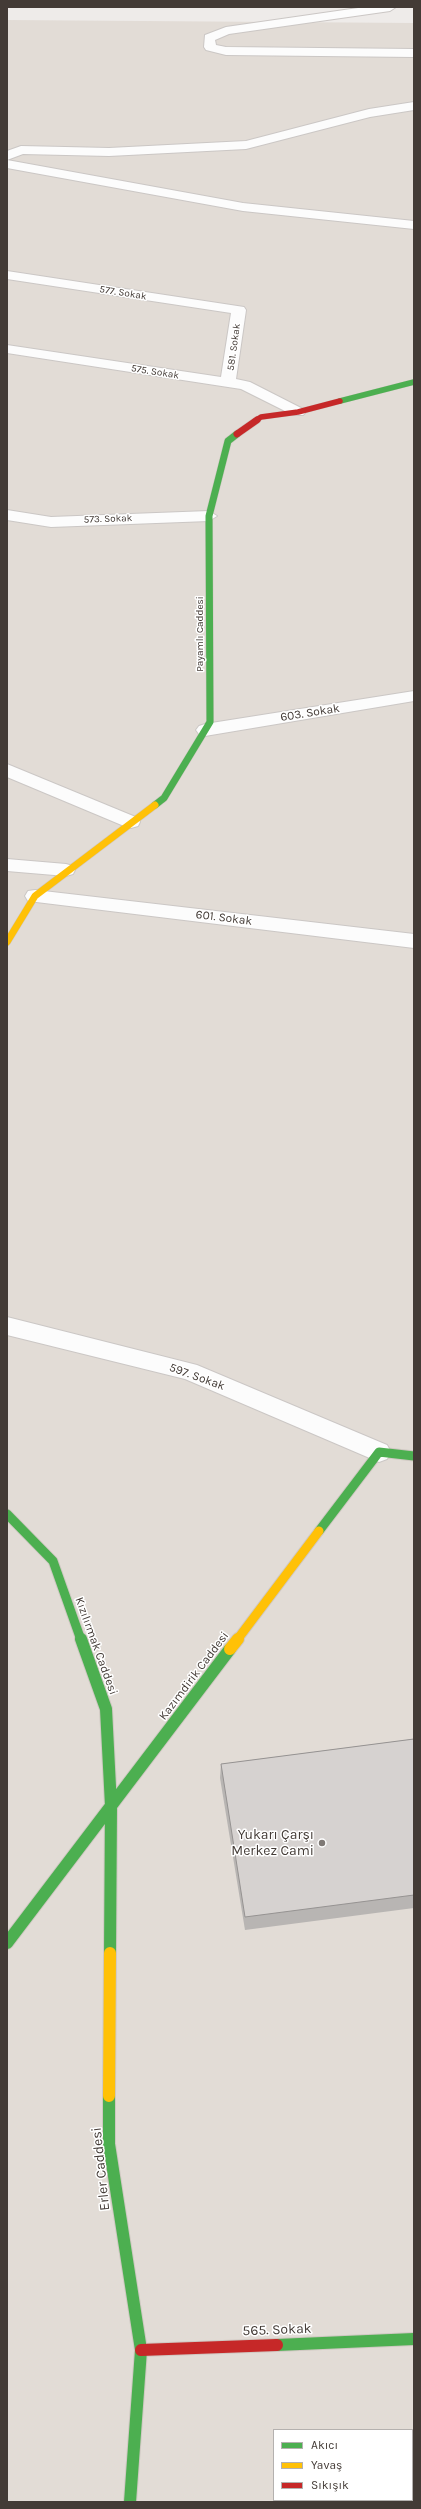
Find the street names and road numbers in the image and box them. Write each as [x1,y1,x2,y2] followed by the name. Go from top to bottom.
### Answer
[99,283,147,303] street label: 577. Sokak
[225,323,243,371] street label: 581. Sokak
[130,362,180,382] street label: 575. Sokak
[83,512,133,526] street label: 573. Sokak
[194,596,206,672] street label: Payamlı Caddesi
[279,701,341,725] street label: 603. Sokak
[195,907,253,929] street label: 601. Sokak
[167,1360,227,1394] street label: 597. Sokak
[72,1595,120,1697] street label: Kızılırmak Caddesi
[156,1629,232,1723] street label: Kazımdirik Caddesi
[88,2126,114,2212] street label: Erler Caddesi
[242,2320,312,2340] street label: 565. Sokak

